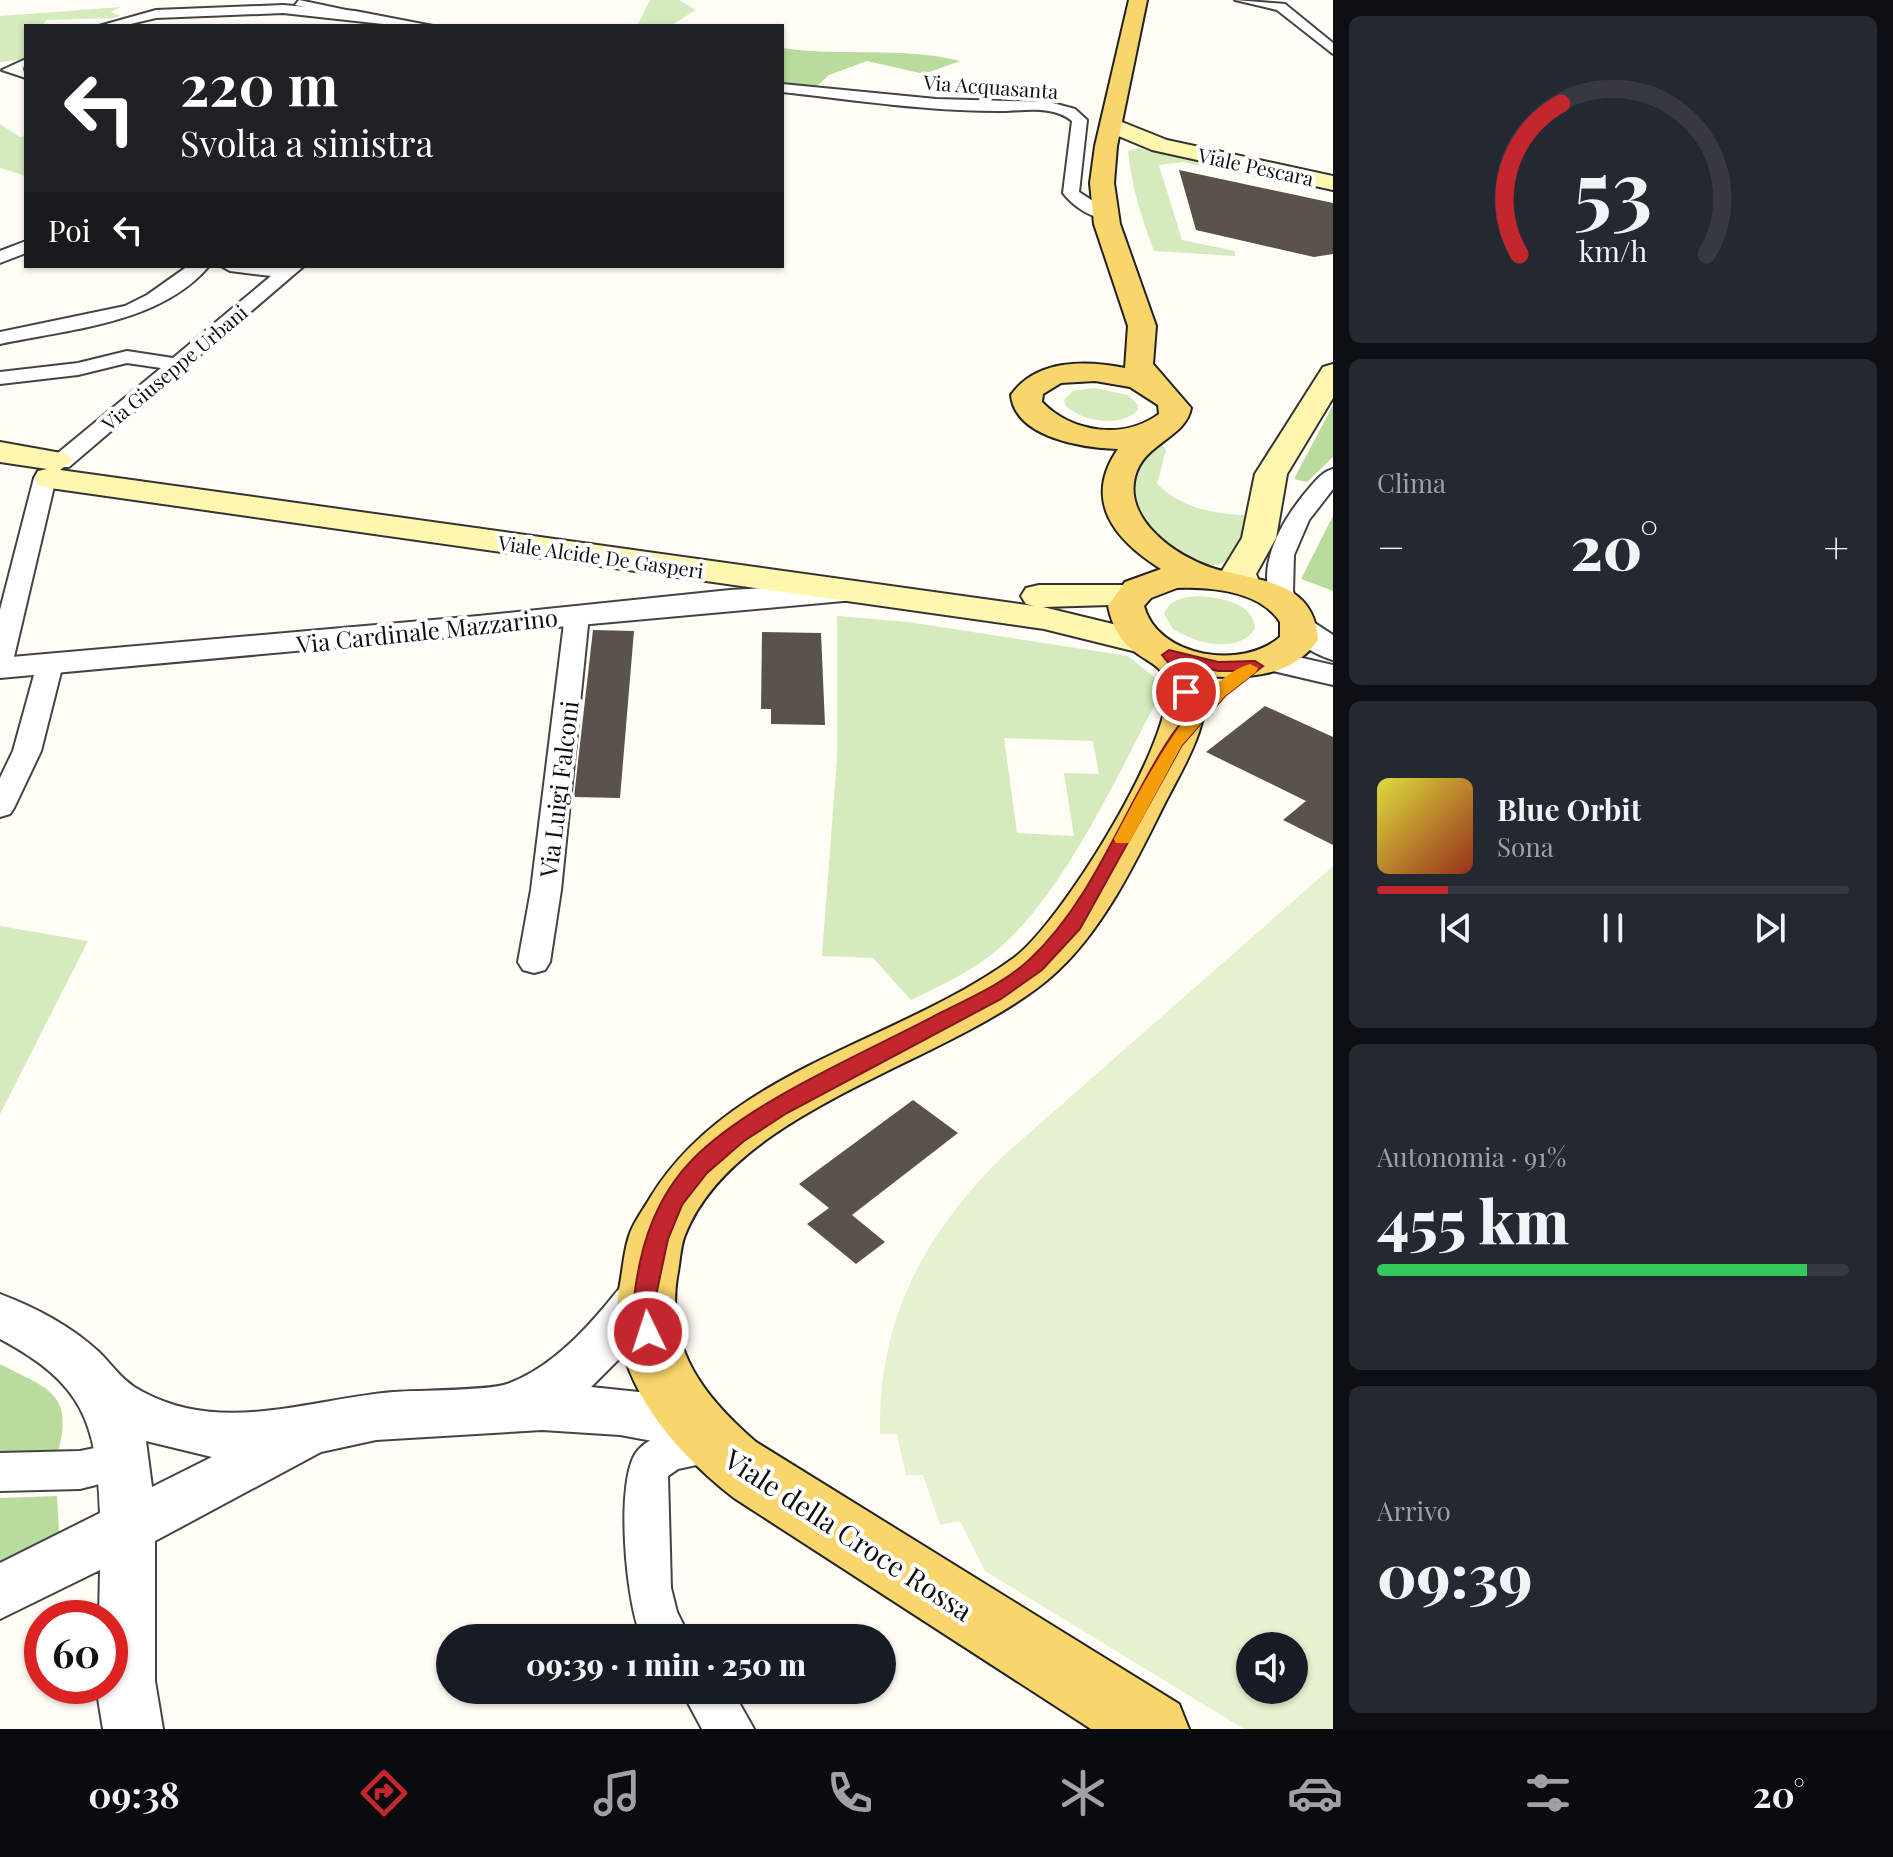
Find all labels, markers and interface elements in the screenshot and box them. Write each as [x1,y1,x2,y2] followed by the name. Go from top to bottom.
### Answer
[180,46,338,121] text: 220 m
[48,56,152,160] icon: left
[922,68,1059,104] street label: Via Acquasanta
[180,118,434,166] text: Svolta a sinistra
[1574,131,1652,242] text: 53
[1195,140,1316,191] street label: Viale Pescara
[106,208,150,252] icon: left
[48,210,90,250] text: Poi
[1579,231,1647,269] text: km/h
[95,298,253,437] street label: Via Giuseppe Urbani
[1377,465,1446,500] text: Clima
[1570,505,1658,585] text: 20°
[1377,516,1405,575] text: −
[1823,516,1849,575] text: +
[496,528,706,584] street label: Viale Alcide De Gasperi
[294,600,559,660] street label: Via Cardinale Mazzarino
[1152,658,1220,726] pin
[1164,670,1208,714] icon: arrive
[531,699,585,880] street label: Via Luigi Falconi
[1497,789,1641,829] text: Blue Orbit
[1497,829,1554,864] text: Sona
[1434,906,1478,950] icon: previous
[1591,906,1635,950] icon: pause
[1748,906,1792,950] icon: next
[1377,1139,1566,1174] text: Autonomia · 91%
[1377,1179,1569,1259] text: 455 km
[606,1290,690,1374] position arrow
[717,1439,980,1628] street label: Viale della Croce Rossa
[1377,1493,1451,1528] text: Arrivo
[1377,1533,1533,1613] text: 09:39
[24,1600,128,1704] speed limit sign: 60
[1236,1632,1308,1704] map controls
[1236,1632,1308,1704] button: sound
[526,1644,806,1684] text: 09:39 · 1 min · 250 m
[356,1765,412,1821] icon: directions
[589,1765,645,1821] icon: music
[822,1765,878,1821] icon: phone
[1055,1765,1111,1821] icon: climate
[1287,1765,1343,1821] icon: car
[1520,1765,1576,1821] icon: filters
[88,1769,180,1817] text: 09:38
[1753,1769,1805,1817] text: 20°

